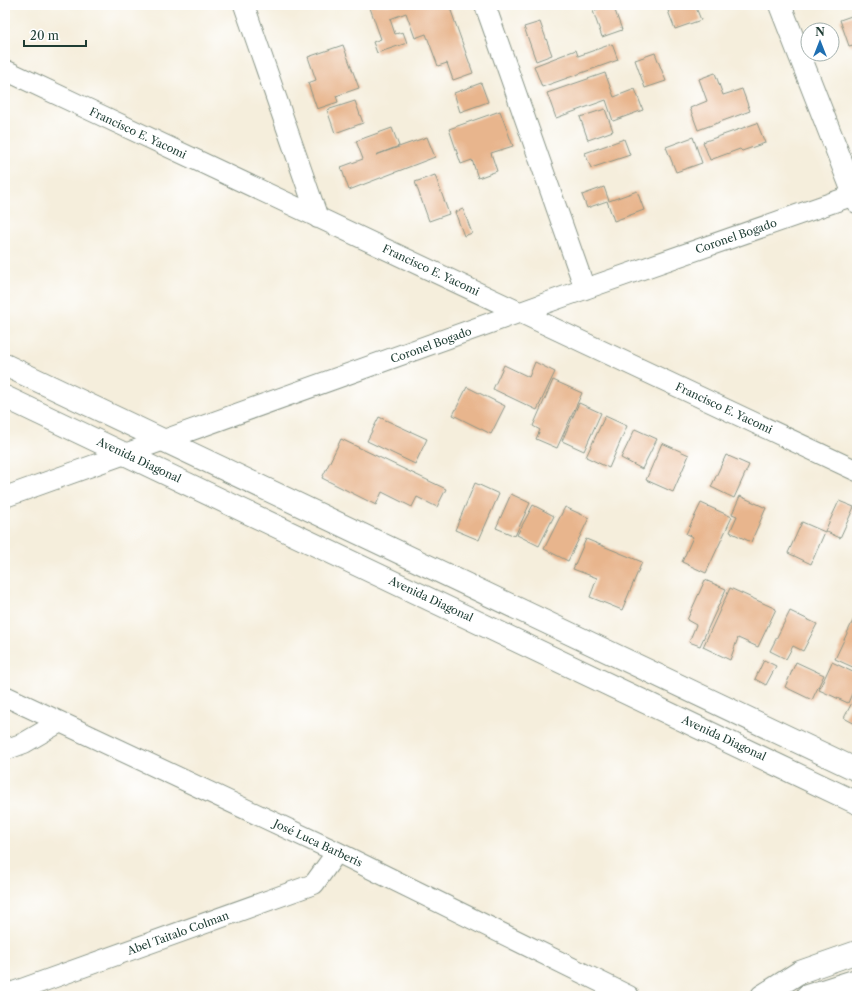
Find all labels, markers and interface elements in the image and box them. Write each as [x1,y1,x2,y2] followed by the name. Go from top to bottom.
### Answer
[24,22,86,48] scale bar
[800,22,840,62] north arrow
[815,25,825,39] text: N
[30,28,59,43] text: 20 m
[87,104,189,162] street label: Francisco E. Yacomi
[693,215,779,256] street label: Coronel Bogado
[380,241,482,299] street label: Francisco E. Yacomi
[389,324,474,366] street label: Coronel Bogado
[673,379,775,437] street label: Francisco E. Yacomi
[94,434,184,486] street label: Avenida Diagonal
[386,573,476,625] street label: Avenida Diagonal
[679,712,769,764] street label: Avenida Diagonal
[270,815,365,870] street label: José Luca Barberis
[124,908,231,958] street label: Abel Taitalo Colman

